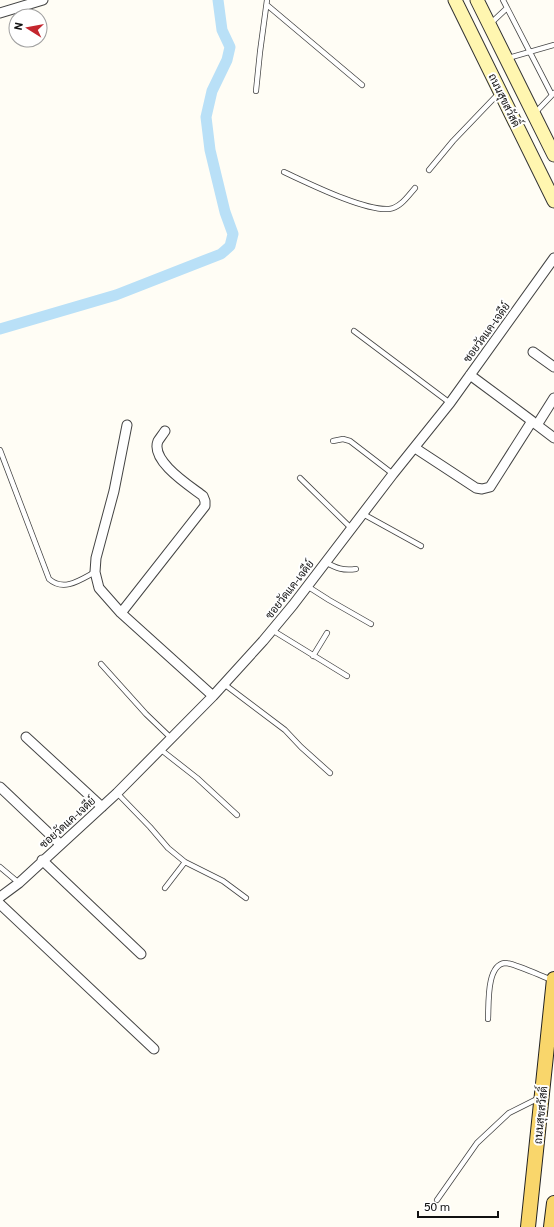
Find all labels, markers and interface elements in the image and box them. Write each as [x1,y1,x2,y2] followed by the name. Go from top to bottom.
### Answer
[8,8,48,48] north arrow
[10,21,26,31] text: N
[484,69,528,130] street label: ถนนสุขสวัสดิ์
[459,299,513,365] street label: ซอยวัดแค-เจดีย์
[261,557,317,621] street label: ซอยวัดแค-เจดีย์
[36,793,98,851] street label: ซอยวัดแค-เจดีย์
[526,1085,552,1145] street label: ถนนสุขสวัสดิ์
[418,1193,498,1219] scale bar
[424,1198,450,1214] text: 50 m

